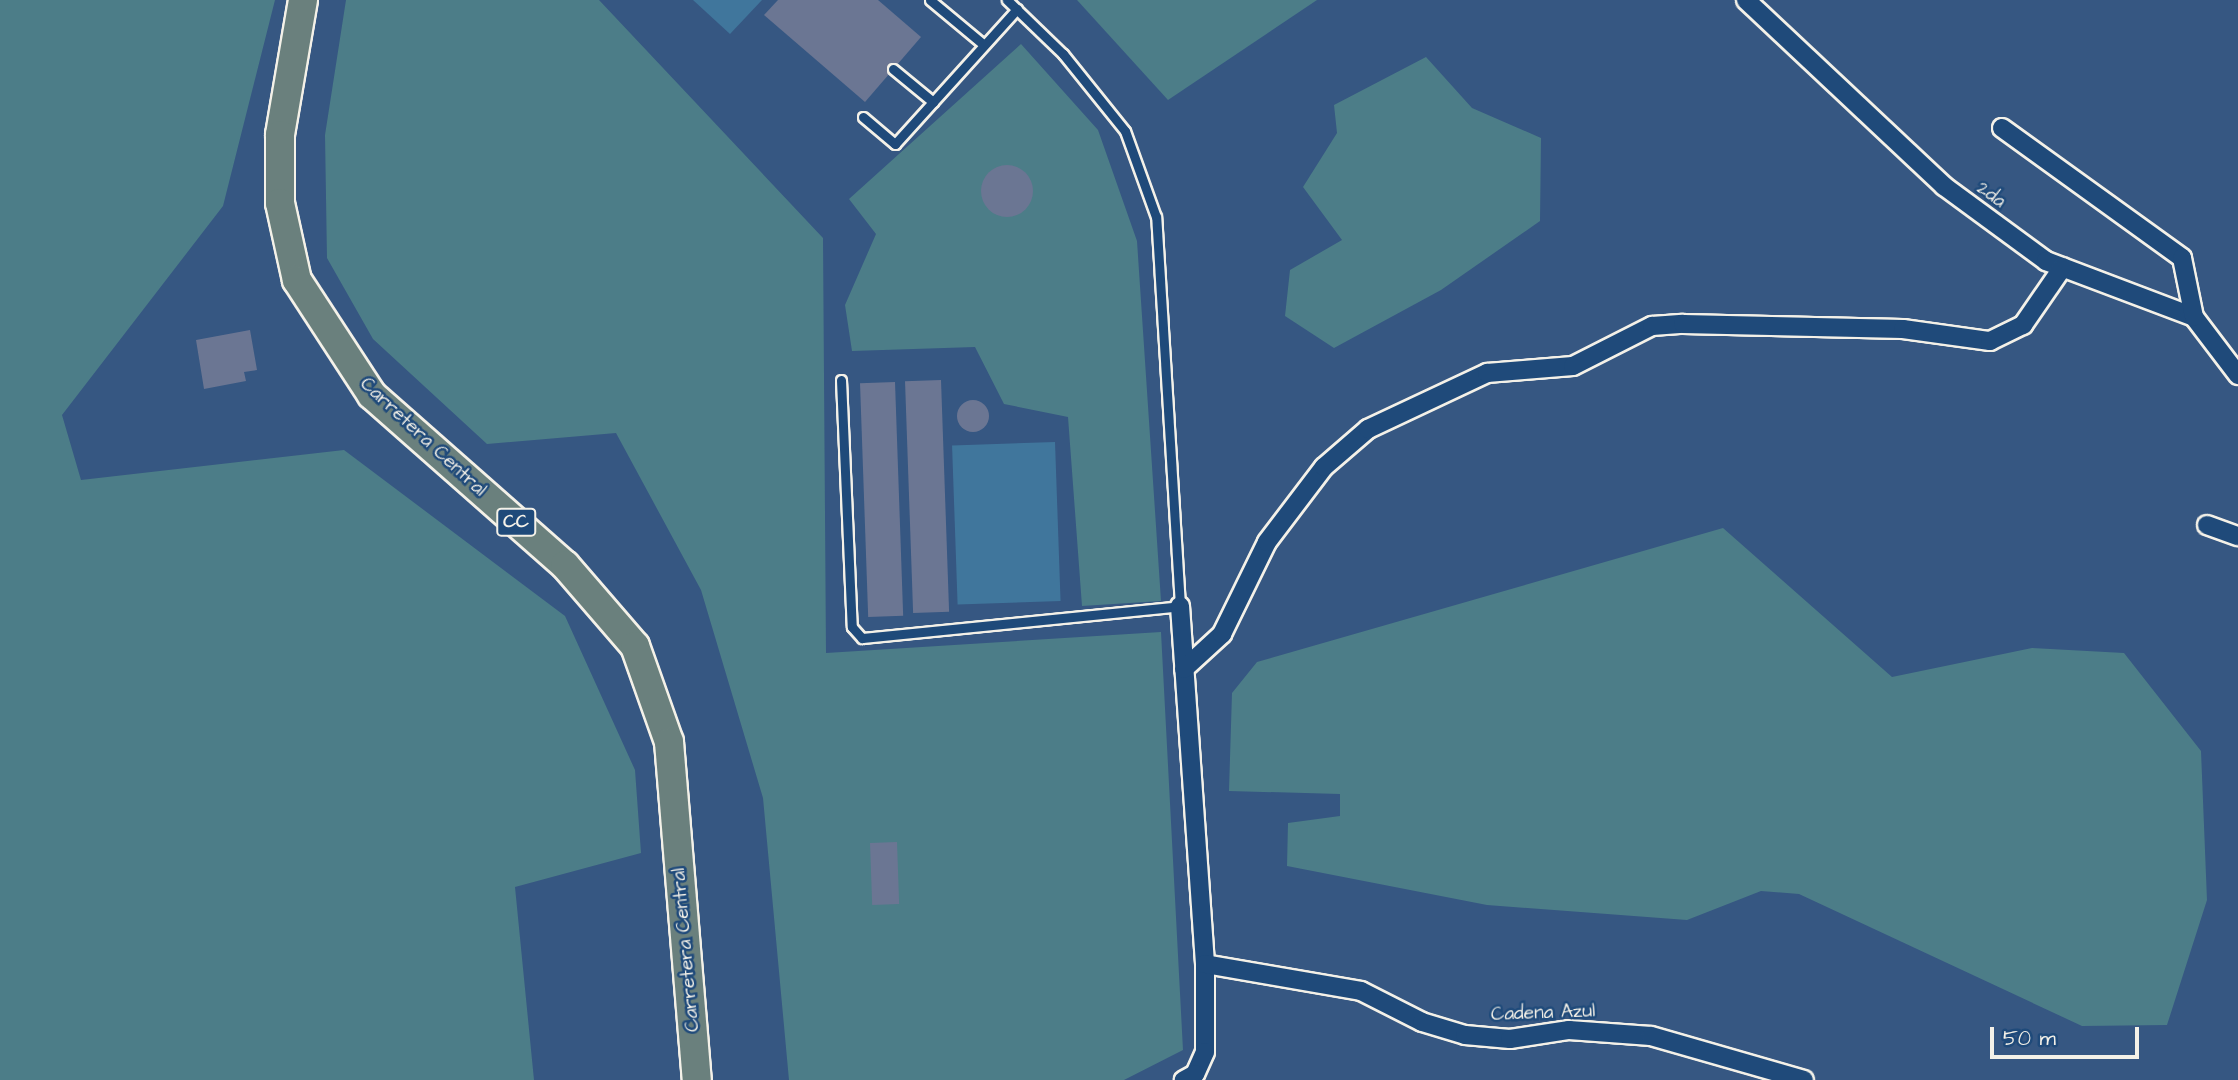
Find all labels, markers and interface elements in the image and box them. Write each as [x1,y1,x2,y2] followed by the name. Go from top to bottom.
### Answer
[1972,177,2010,213] street label: 2da
[355,373,491,501] street label: Carretera Central
[495,508,537,536] road number: CC
[667,867,705,1033] street label: Carretera Central
[1491,1000,1595,1026] street label: Cadena Azul
[1993,1014,2142,1058] scale bar
[2003,1024,2056,1053] text: 50 m

